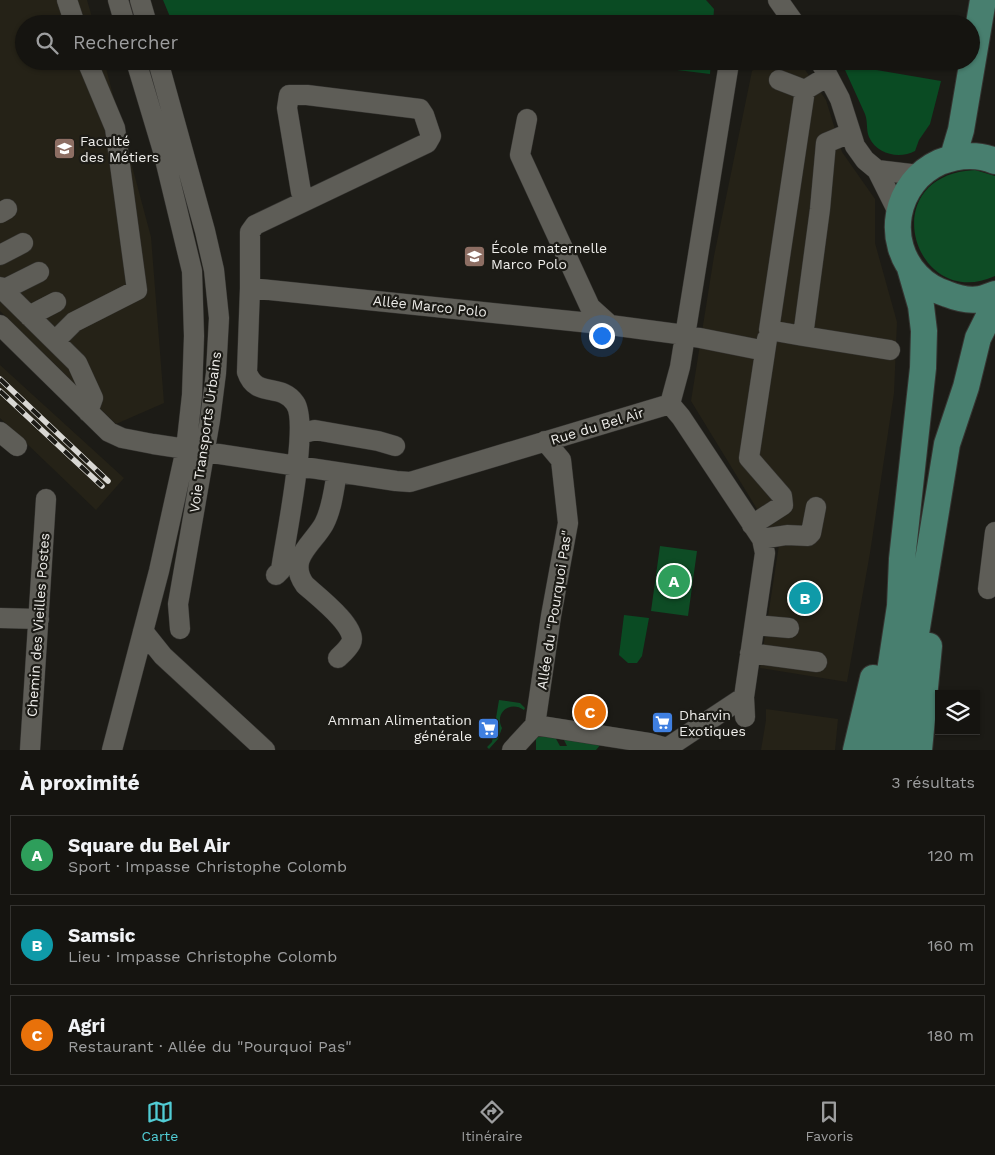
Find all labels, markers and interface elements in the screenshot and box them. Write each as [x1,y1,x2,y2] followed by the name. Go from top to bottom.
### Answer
[15,15,980,70] search box
[33,29,61,57] icon: search
[73,31,178,54] text: Rechercher
[80,133,159,165] place label: Faculté des Métiers
[52,137,76,161] school or university icon: Faculté des Métiers
[491,240,607,272] place label: École maternelle Marco Polo
[463,244,487,268] school or university icon: École maternelle Marco Polo
[372,292,488,320] street label: Allée Marco Polo
[589,323,615,349] your location
[186,350,224,514] street label: Voie Transports Urbains
[548,404,646,448] street label: Rue du Bel Air
[533,529,575,691] street label: Allée du "Pourquoi Pas"
[24,533,52,717] street label: Chemin des Vieilles Postes
[658,562,690,600] pin: A
[789,579,821,617] pin: B
[935,690,980,735] map controls
[935,690,980,735] button: layers
[574,693,606,731] pin: C
[679,707,746,739] place label: Dharvin Exotiques
[651,711,675,735] supermarket icon: Dharvin Exotiques
[328,712,472,744] place label: Amman Alimentation générale
[476,716,500,740] supermarket icon: Amman Alimentation générale
[20,770,140,795] text: À proximité
[891,773,975,792] text: 3 résultats
[68,834,230,857] text: Square du Bel Air
[32,846,42,865] text: A
[928,846,974,865] text: 120 m
[68,857,347,876] text: Sport · Impasse Christophe Colomb
[68,924,136,947] text: Samsic
[32,936,42,955] text: B
[927,936,974,955] text: 160 m
[68,947,337,966] text: Lieu · Impasse Christophe Colomb
[68,1014,105,1037] text: Agri
[32,1026,42,1045] text: C
[927,1026,974,1045] text: 180 m
[68,1037,352,1056] text: Restaurant · Allée du "Pourquoi Pas"
[142,1098,178,1144] tab: Carte
[461,1098,522,1144] tab: Itinéraire
[805,1098,854,1144] tab: Favoris

